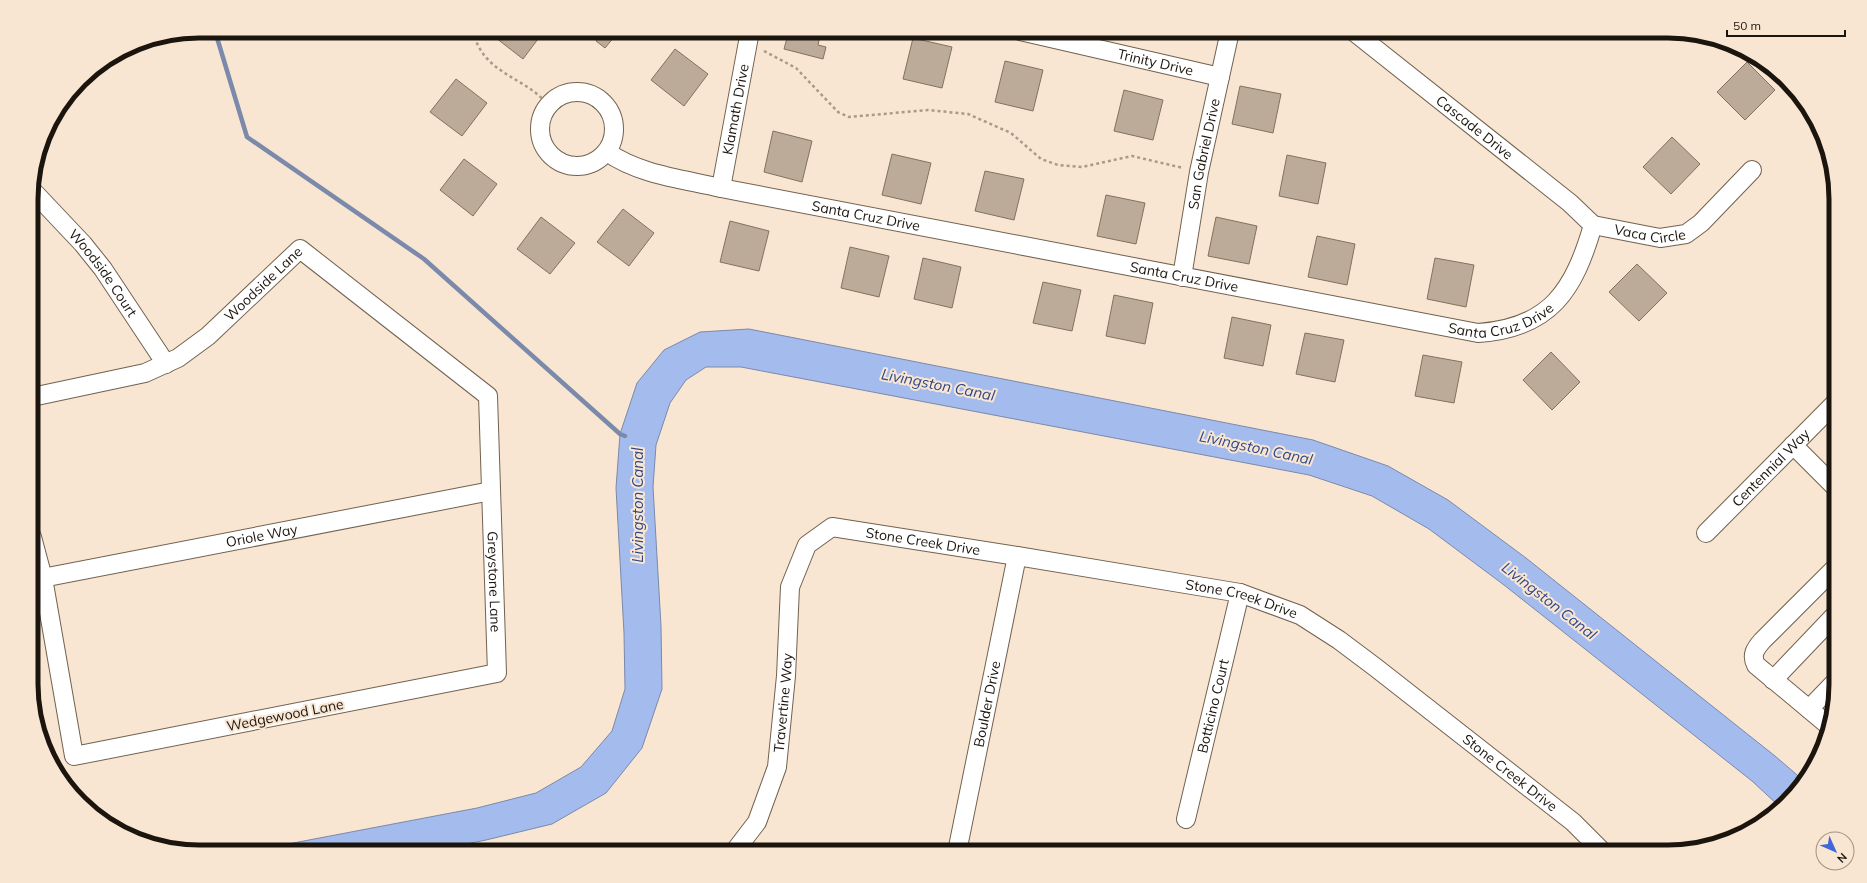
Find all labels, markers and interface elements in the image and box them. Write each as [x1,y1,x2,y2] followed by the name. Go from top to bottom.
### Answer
[1727,12,1845,38] scale bar
[1733,18,1761,33] text: 50 m
[1116,45,1195,80] street label: Trinity Drive
[718,62,753,156] street label: Klamath Drive
[1432,91,1517,163] street label: Cascade Drive
[1184,97,1224,211] street label: San Gabriel Drive
[810,197,922,235] street label: Santa Cruz Drive
[1613,220,1687,247] street label: Vaca Circle
[65,225,141,320] street label: Woodside Court
[220,243,306,325] street label: Woodside Lane
[1129,258,1240,296] street label: Santa Cruz Drive
[1447,299,1557,342] street label: Santa Cruz Drive
[880,364,997,405] water label: Livingston Canal
[1728,424,1814,511] street label: Centennial Way
[1198,426,1315,469] water label: Livingston Canal
[628,447,647,563] water label: Livingston Canal
[224,520,300,551] street label: Oriole Way
[864,523,981,559] street label: Stone Creek Drive
[483,531,505,633] street label: Greystone Lane
[1498,558,1601,644] water label: Livingston Canal
[1184,575,1300,622] street label: Stone Creek Drive
[770,652,796,753] street label: Travertine Way
[1193,657,1233,755] street label: Botticino Court
[969,659,1005,749] street label: Boulder Drive
[225,695,345,735] street label: Wedgewood Lane
[1459,730,1561,815] street label: Stone Creek Drive
[1815,831,1855,871] north arrow
[1834,850,1850,866] text: N

